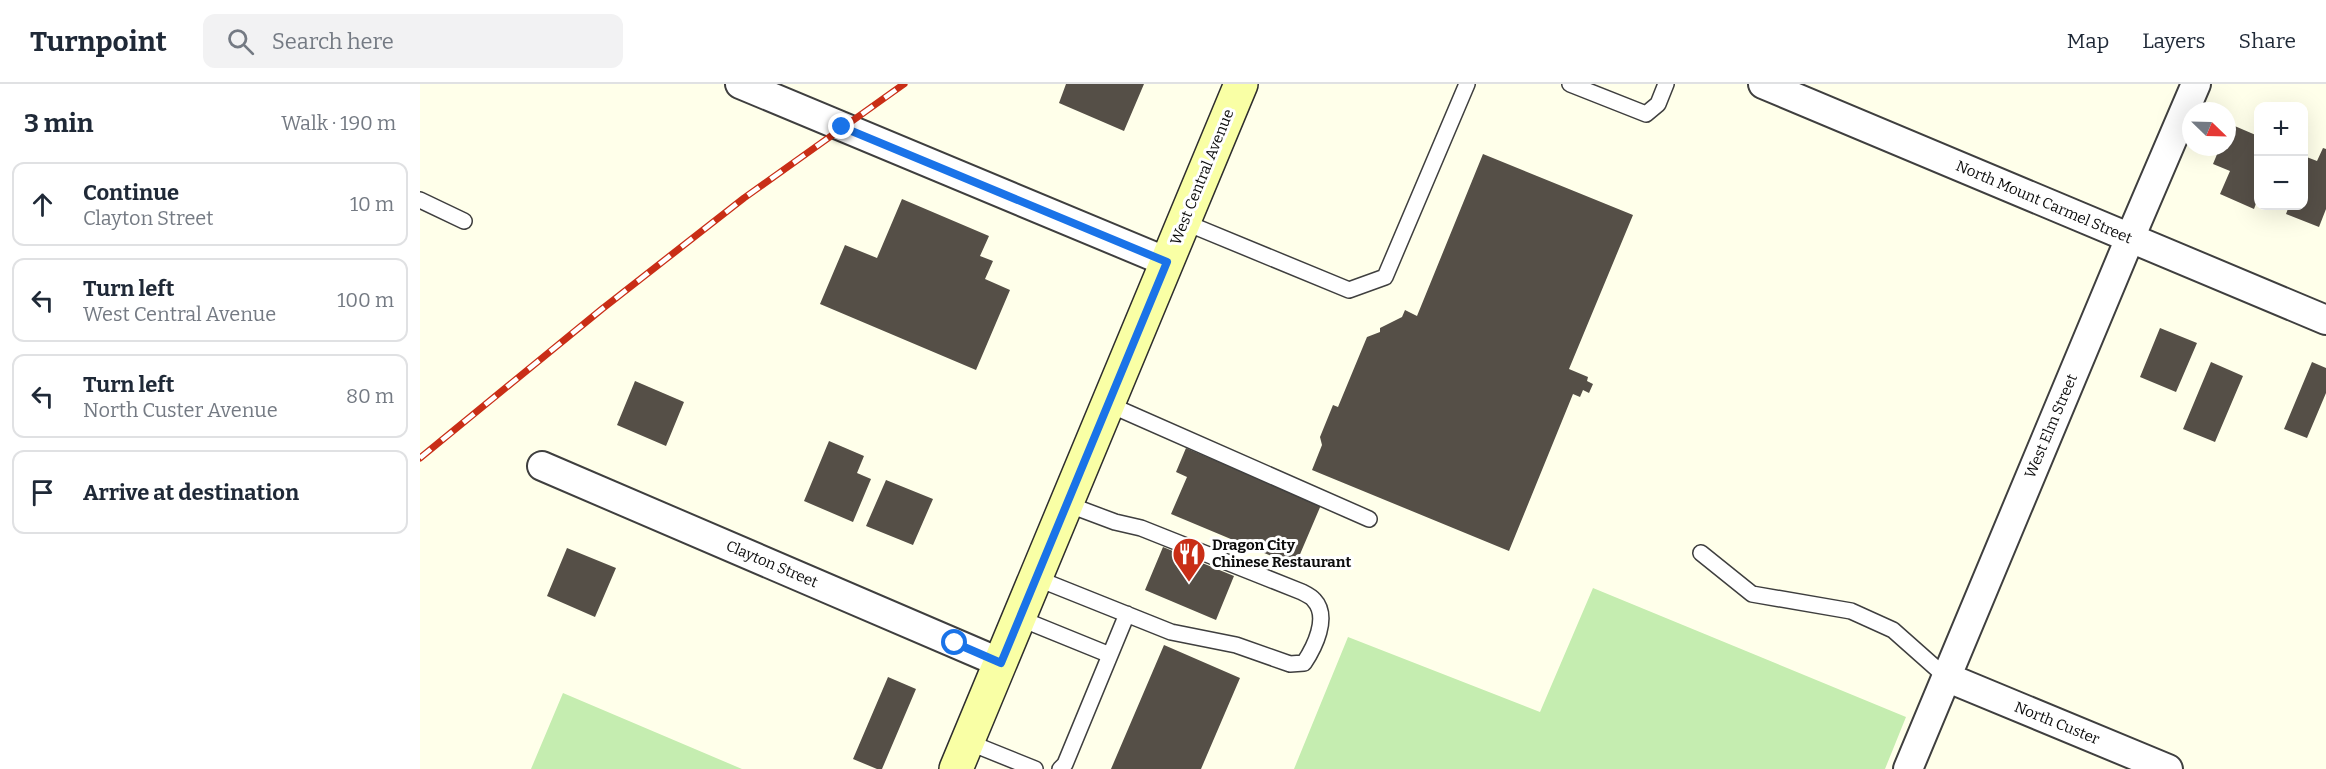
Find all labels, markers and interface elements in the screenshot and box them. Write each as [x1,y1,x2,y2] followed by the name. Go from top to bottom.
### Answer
[203,14,623,68] search box
[30,25,167,58] text: Turnpoint
[224,25,257,58] icon: search
[272,28,394,55] text: Search here
[2067,28,2109,54] text: Map
[2142,28,2206,54] text: Layers
[2239,28,2296,54] text: Share
[2182,102,2236,156] north arrow
[2254,102,2308,210] map controls
[2254,102,2308,156] button: +
[1167,106,1237,248] street label: West Central Avenue
[24,108,93,139] text: 3 min
[281,111,396,135] text: Walk · 190 m
[828,113,854,139] route end
[2254,156,2308,210] button: −
[1953,157,2135,248] street label: North Mount Carmel Street
[83,179,179,206] text: Continue
[26,188,59,221] icon: ahead
[350,192,394,216] text: 10 m
[83,206,214,230] text: Clayton Street
[83,275,175,302] text: Turn left
[26,284,59,317] icon: left
[337,288,394,312] text: 100 m
[83,302,276,326] text: West Central Avenue
[83,371,175,398] text: Turn left
[2021,371,2081,481] street label: West Elm Street
[26,380,59,413] icon: left
[346,384,394,408] text: 80 m
[83,398,278,422] text: North Custer Avenue
[26,476,59,509] icon: arrive
[83,479,299,506] text: Arrive at destination
[1171,536,1207,583] restaurant icon: Dragon City Chinese Restaurant
[1212,536,1351,571] place label: Dragon City Chinese Restaurant
[723,537,821,592] street label: Clayton Street
[941,629,967,655] route start
[2012,698,2103,748] street label: North Custer

